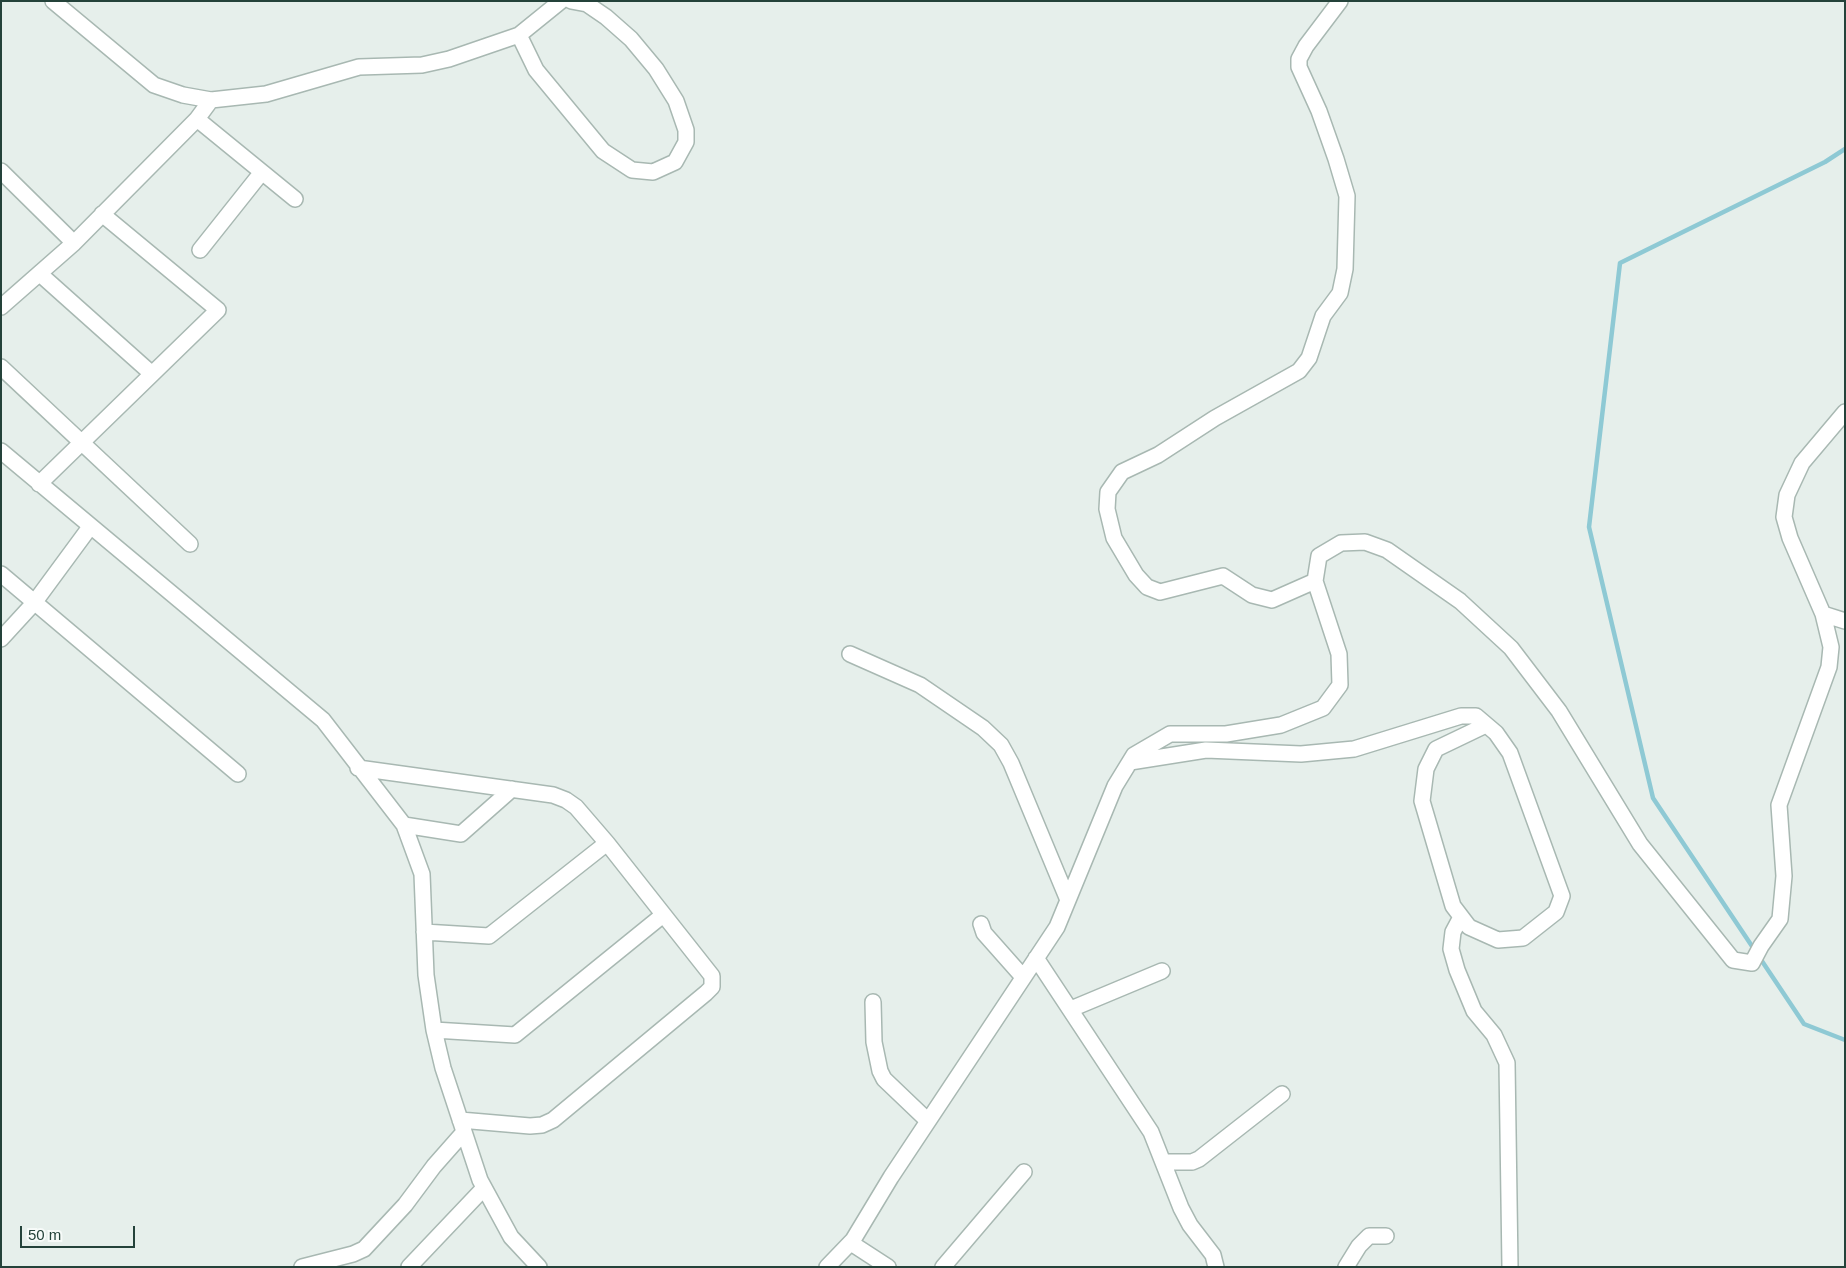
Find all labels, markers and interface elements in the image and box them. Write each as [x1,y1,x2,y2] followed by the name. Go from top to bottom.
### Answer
[22,1216,138,1248] scale bar
[28,1226,61,1243] text: 50 m

